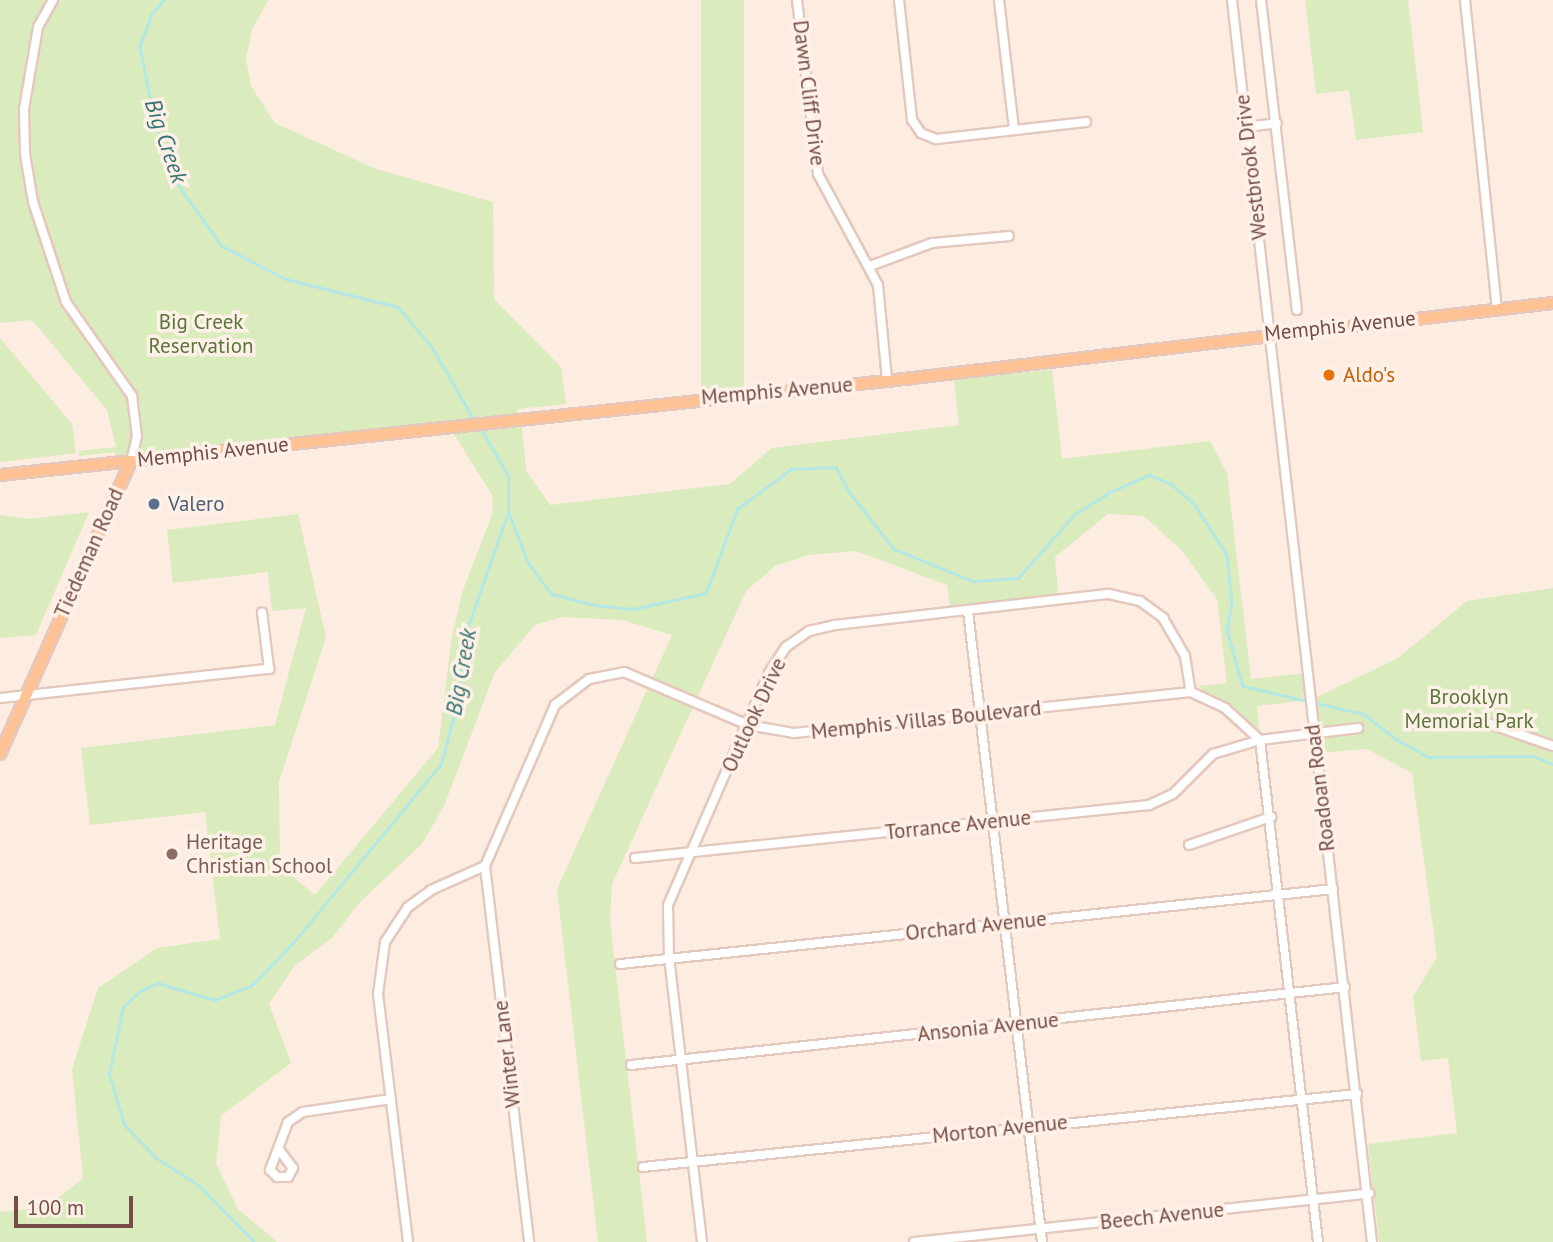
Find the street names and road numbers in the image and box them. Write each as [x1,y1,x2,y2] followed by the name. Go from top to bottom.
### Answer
[788,19,830,167] street label: Dawn Cliff Drive
[1230,93,1272,241] street label: Westbrook Drive
[1263,305,1417,347] street label: Memphis Avenue
[700,372,854,410] street label: Memphis Avenue
[136,431,290,473] street label: Memphis Avenue
[49,484,129,622] street label: Tiedeman Road
[716,653,792,777] street label: Outlook Drive
[809,695,1043,745] street label: Memphis Villas Boulevard
[1300,723,1340,853] street label: Roadoan Road
[883,805,1033,845] street label: Torrance Avenue
[904,906,1048,946] street label: Orchard Avenue
[488,999,526,1109] street label: Winter Lane
[916,1007,1060,1047] street label: Ansonia Avenue
[931,1109,1069,1149] street label: Morton Avenue
[1098,1197,1226,1235] street label: Beech Avenue

